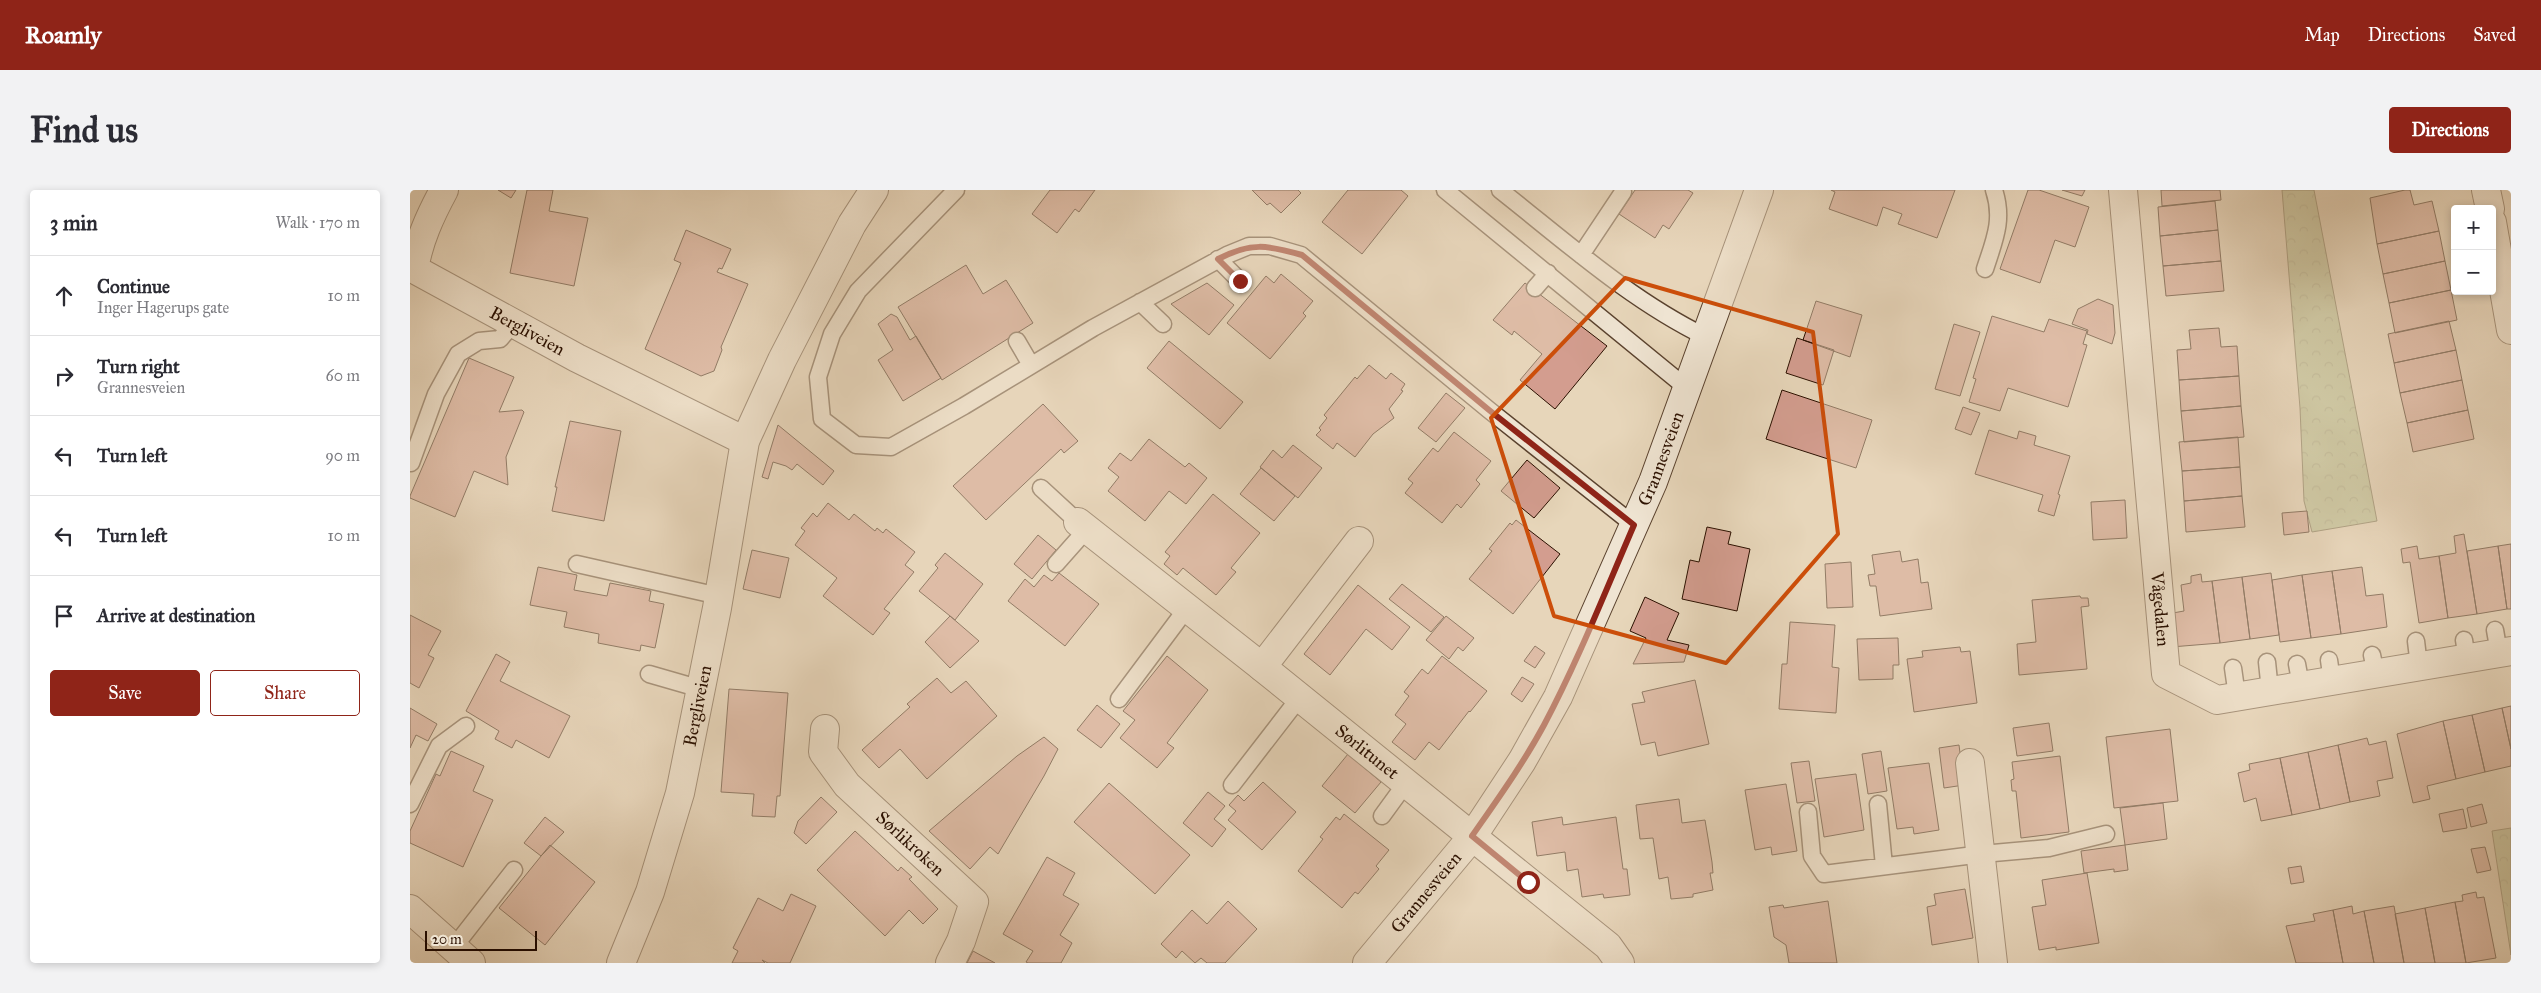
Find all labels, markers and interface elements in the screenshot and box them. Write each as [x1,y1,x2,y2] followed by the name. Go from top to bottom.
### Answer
[25,20,102,50] text: Roamly
[2304,24,2340,46] text: Map
[2368,24,2445,46] text: Directions
[2473,24,2516,46] text: Saved
[2389,107,2511,153] button: Directions
[30,109,138,152] text: Find us
[2451,205,2496,295] map controls
[2451,205,2496,250] button: +
[50,210,98,236] text: 3 min
[276,213,360,232] text: Walk · 170 m
[2451,250,2496,295] button: −
[1229,270,1252,293] route end
[97,275,170,298] text: Continue
[50,282,78,310] icon: ahead
[328,286,360,305] text: 10 m
[97,298,229,317] text: Inger Hagerups gate
[486,302,569,360] street label: Bergliveien
[97,355,180,378] text: Turn right
[50,362,78,390] icon: right
[326,366,360,385] text: 60 m
[97,378,185,397] text: Grannesveien
[1633,408,1689,509] street label: Grannesveien
[50,442,78,470] icon: left
[97,444,167,467] text: Turn left
[325,446,360,465] text: 90 m
[50,522,78,550] icon: left
[97,524,167,547] text: Turn left
[328,526,360,545] text: 10 m
[2146,570,2175,648] street label: Vågedalen
[50,602,78,630] icon: arrive
[97,604,255,627] text: Arrive at destination
[679,663,716,748] street label: Bergliveien
[50,670,200,716] button: Save
[210,670,360,716] button: Share
[1331,719,1404,784] street label: Sørlitunet
[871,806,949,881] street label: Sørlikroken
[1386,847,1466,937] street label: Grannesveien
[1517,871,1540,894] route start
[425,928,538,951] scale bar
[432,931,462,948] text: 20 m

